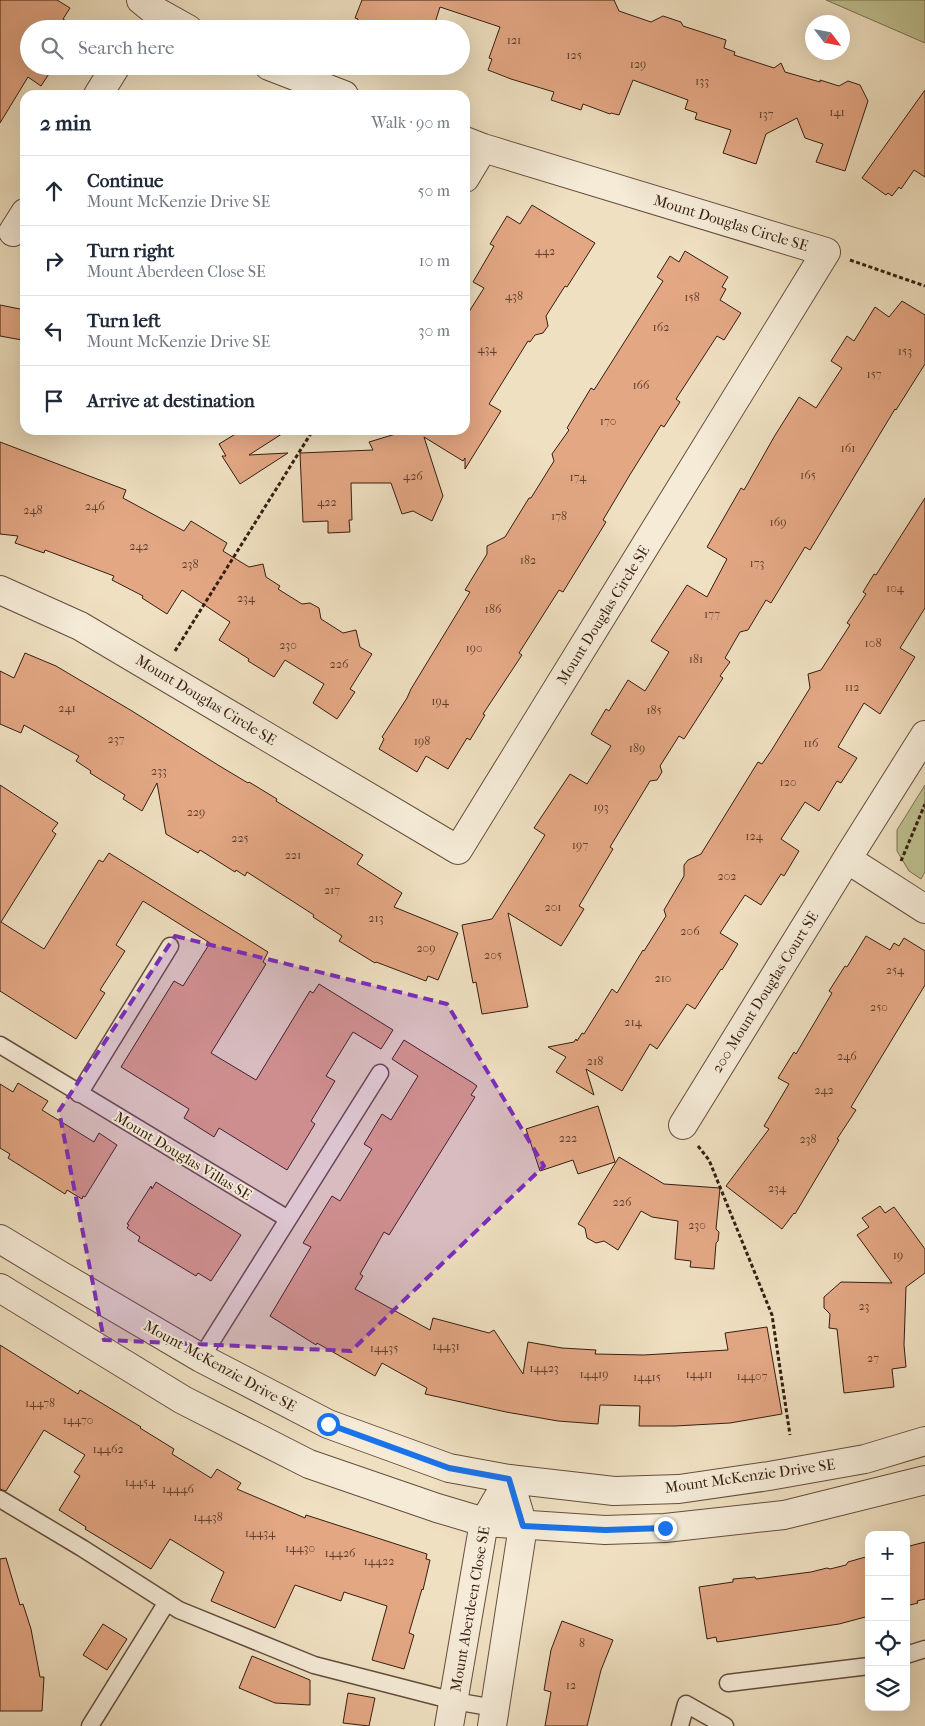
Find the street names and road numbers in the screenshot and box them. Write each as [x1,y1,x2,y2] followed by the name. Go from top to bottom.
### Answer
[651,191,811,255] street label: Mount Douglas Circle SE
[553,542,653,688] street label: Mount Douglas Circle SE
[132,651,280,749] street label: Mount Douglas Circle SE
[708,908,822,1076] street label: 200 Mount Douglas Court SE
[111,1108,255,1204] street label: Mount Douglas Villas SE
[140,1316,300,1416] street label: Mount McKenzie Drive SE
[664,1455,836,1497] street label: Mount McKenzie Drive SE
[447,1525,493,1693] street label: Mount Aberdeen Close SE

